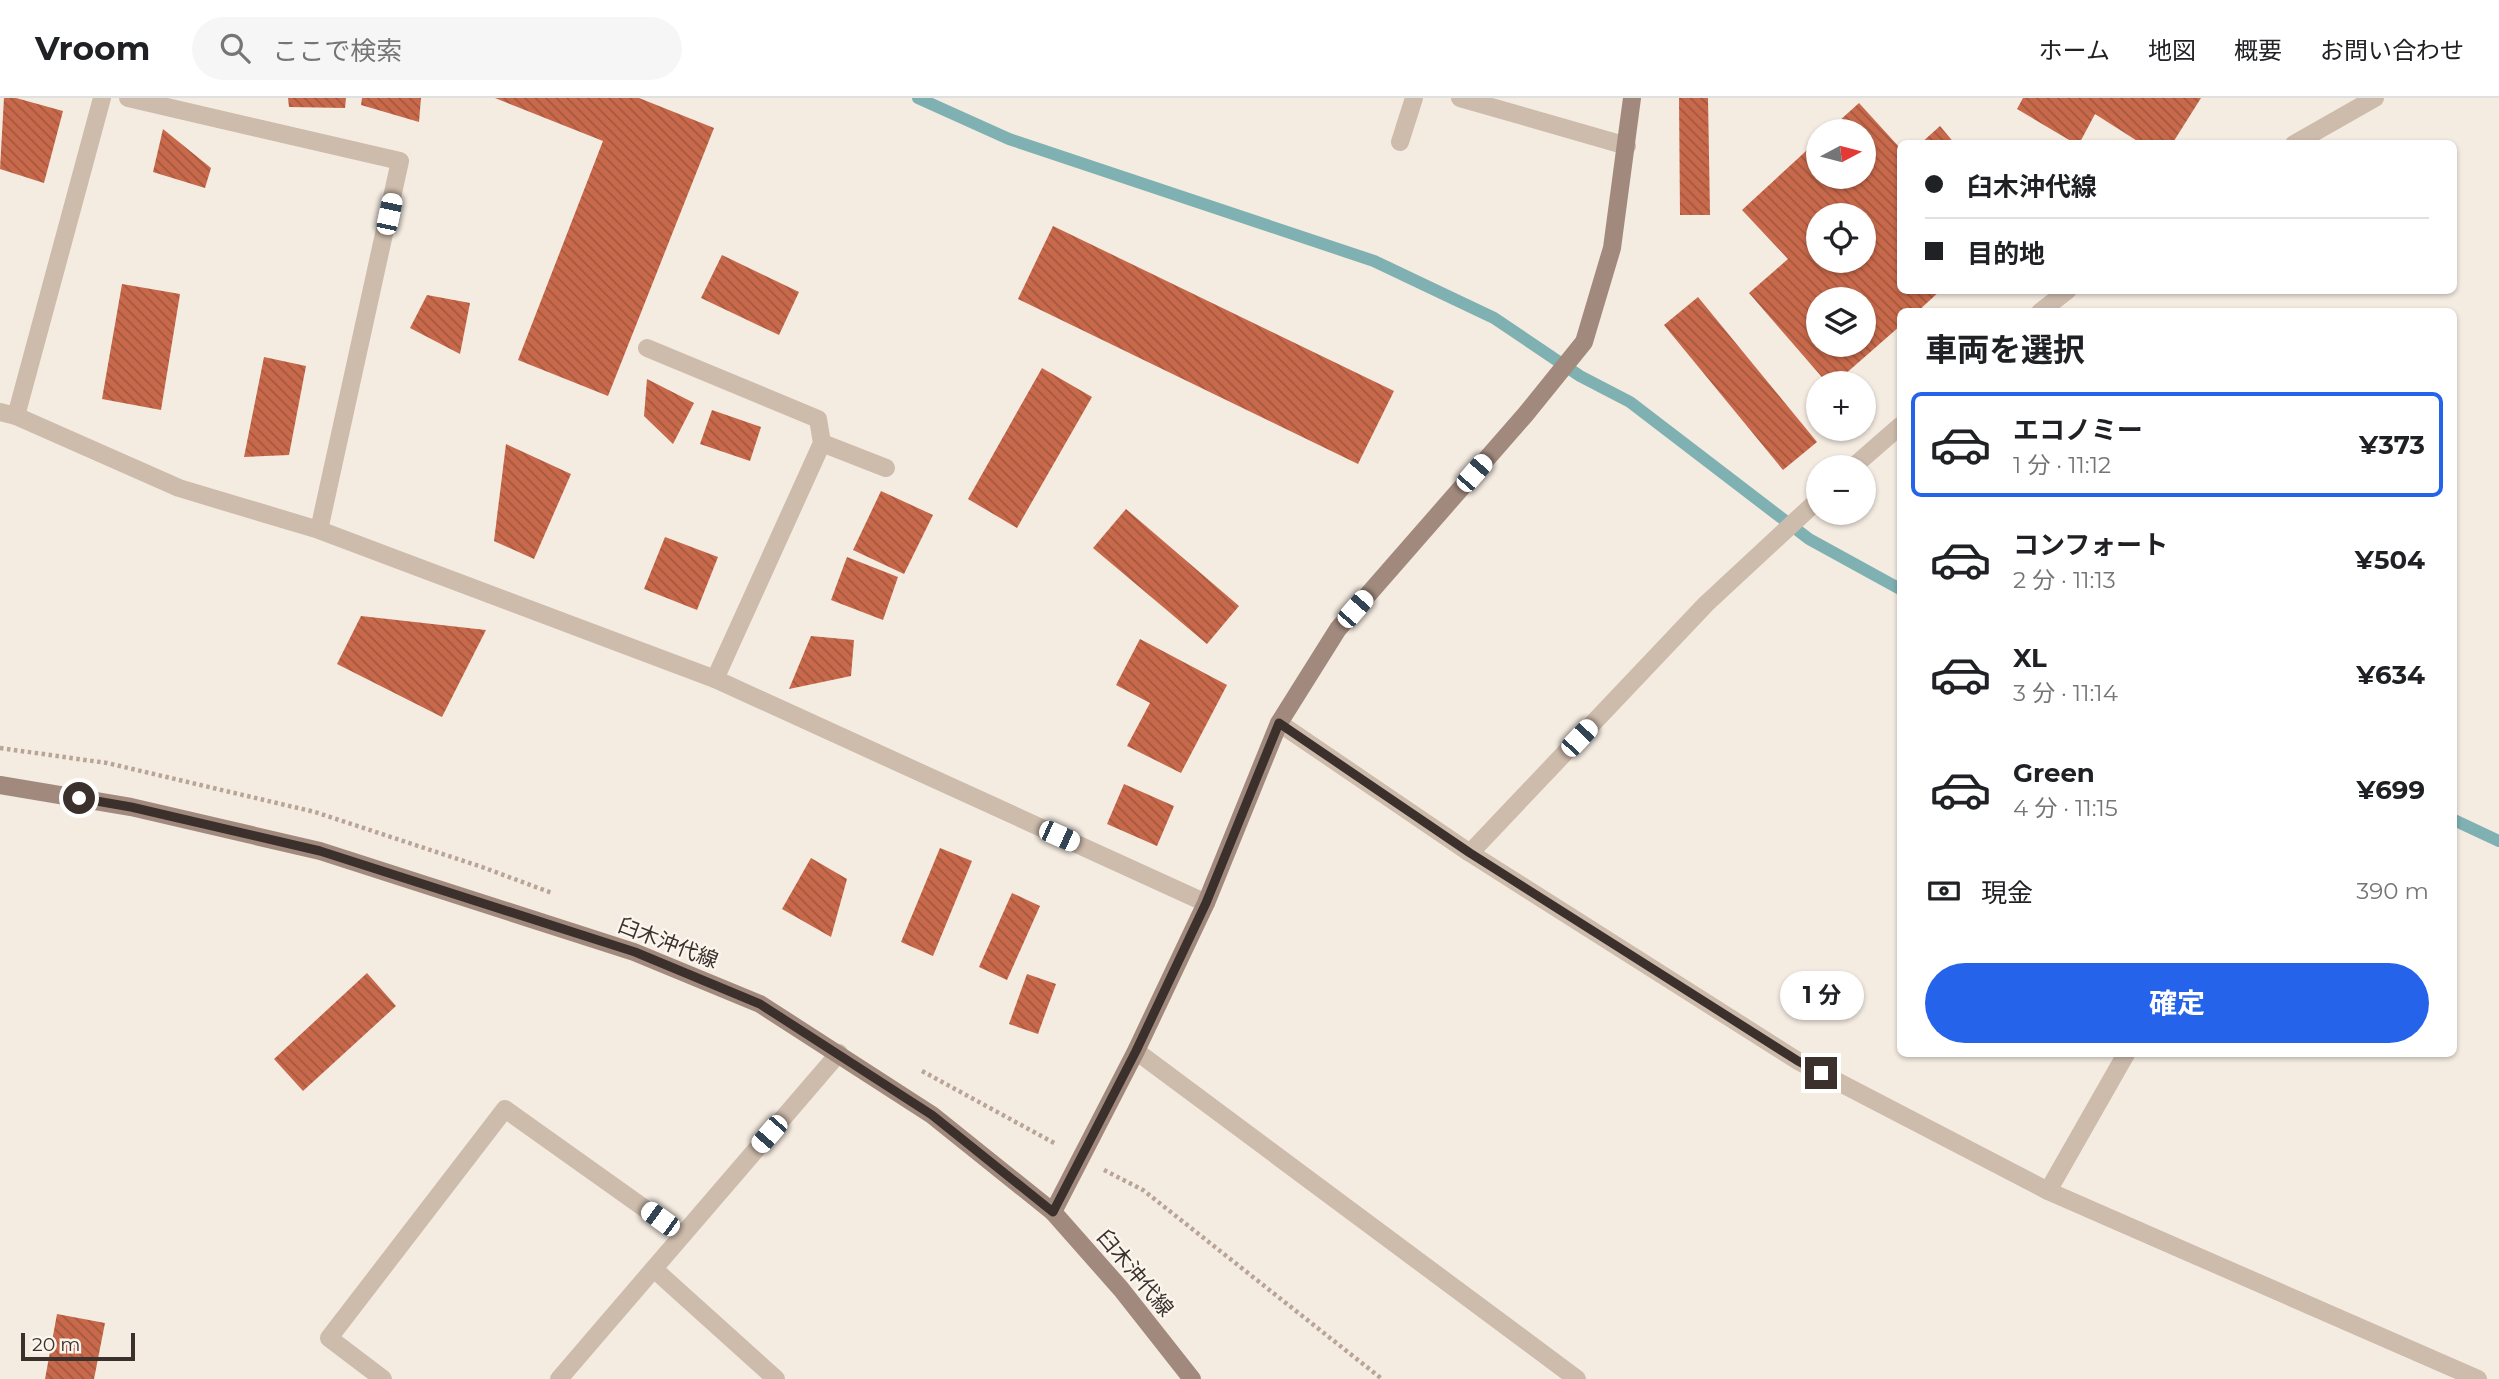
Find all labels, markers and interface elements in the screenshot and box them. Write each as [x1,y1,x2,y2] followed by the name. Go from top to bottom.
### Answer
[192,17,682,80] search box
[35,28,150,68] text: Vroom
[216,29,254,67] icon: search
[272,35,402,67] text: ここで検索
[2039,36,2110,65] text: ホーム
[2148,36,2196,65] text: 地図
[2234,36,2282,65] text: 概要
[2320,36,2464,65] text: お問い合わせ
[1806,119,1876,189] north arrow
[1806,119,1876,525] map controls
[1967,171,2097,203] text: 臼木沖代線
[375,191,404,237] car
[1806,203,1876,273] button: locate
[1967,238,2045,270] text: 目的地
[1806,287,1876,357] button: layers
[1925,330,2085,369] text: 車両を選択
[1806,371,1876,441] button: +
[1929,413,1992,476] icon: car
[2013,414,2143,446] text: エコノミー
[2359,429,2425,461] text: ¥373
[1453,450,1496,496] car
[2013,451,2111,479] text: 1 分 · 11:12
[1806,455,1876,525] button: −
[1929,528,1992,591] icon: car
[2013,529,2168,561] text: コンフォート
[2355,544,2425,576] text: ¥504
[2013,566,2116,594] text: 2 分 · 11:13
[1334,586,1377,632] car
[2013,642,2047,674] text: XL
[1929,643,1992,706] icon: car
[2356,659,2425,691] text: ¥634
[2013,679,2118,707] text: 3 分 · 11:14
[1557,715,1602,761] car
[2013,757,2095,789] text: Green
[1929,758,1992,821] icon: car
[2357,774,2425,806] text: ¥699
[63,782,95,814] route start
[2013,794,2118,822] text: 4 分 · 11:15
[1036,818,1083,854] car
[1925,872,1963,910] icon: cash
[1981,877,2033,909] text: 現金
[2356,877,2429,905] text: 390 m
[615,912,722,973] street label: 臼木沖代線
[1925,963,2429,1043] button: 確定
[1779,972,1863,1020] callout: 1 分
[1803,981,1841,1009] text: 1 分
[1805,1057,1837,1089] route end
[748,1111,791,1157] car
[637,1198,684,1240] car
[1092,1224,1179,1321] street label: 臼木沖代線
[21,1330,135,1362] scale bar
[32,1333,80,1356] text: 20 m

